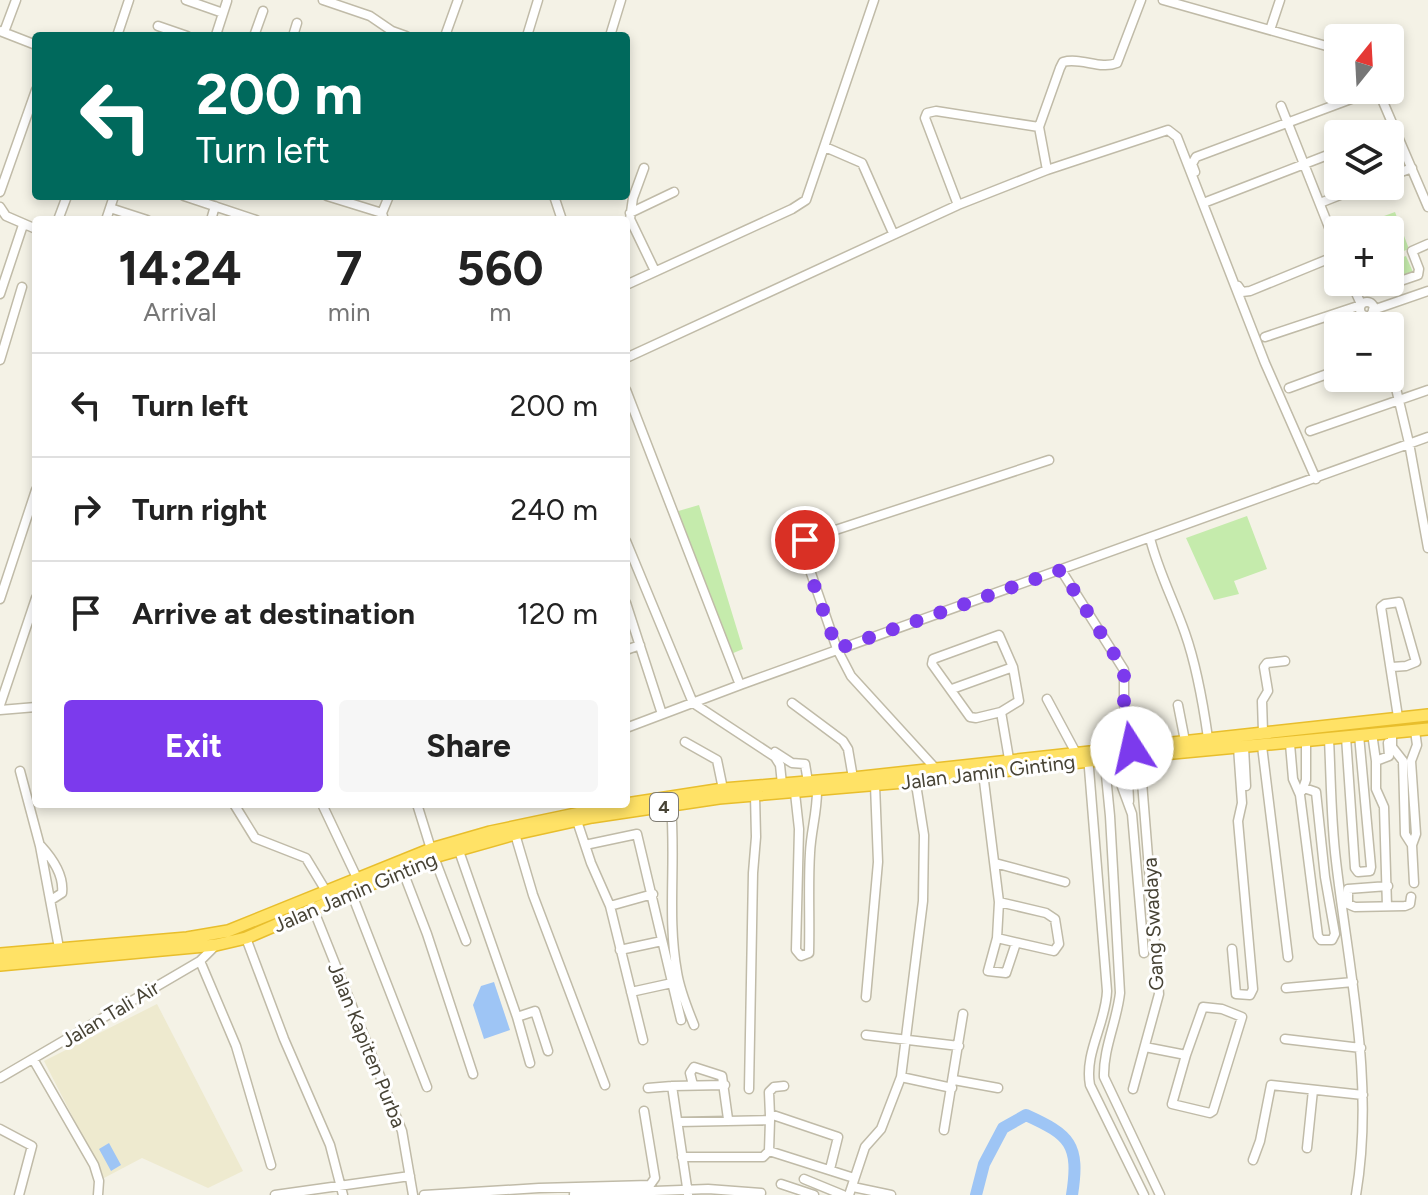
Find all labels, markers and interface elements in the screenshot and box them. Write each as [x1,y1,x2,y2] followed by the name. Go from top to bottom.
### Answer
[1324,24,1404,104] north arrow
[1324,24,1404,392] map controls
[196,61,363,128] text: 200 m
[64,64,168,168] icon: left
[1324,120,1404,200] button: layers
[196,129,330,172] text: Turn left
[1324,216,1404,296] button: +
[118,239,242,297] text: 14:24
[336,239,363,297] text: 7
[457,239,544,297] text: 560
[143,296,217,328] text: Arrival
[328,296,371,328] text: min
[489,296,511,328] text: m
[1324,312,1404,392] button: −
[64,383,108,427] icon: left
[132,387,249,424] text: Turn left
[510,387,598,424] text: 200 m
[64,487,108,531] icon: right
[132,491,267,528] text: Turn right
[510,491,598,528] text: 240 m
[771,506,839,574] pin
[783,518,827,562] icon: arrive
[64,591,108,635] icon: arrive
[132,595,415,632] text: Arrive at destination
[517,595,598,632] text: 120 m
[64,700,323,792] button: Exit
[339,700,598,792] button: Share
[1090,706,1174,790] position arrow
[899,749,1077,795] street label: Jalan Jamin Ginting
[650,793,678,821] road number: 4
[270,847,440,937] street label: Jalan Jamin Ginting
[1138,857,1168,991] street label: Gang Swadaya
[323,959,411,1131] street label: Jalan Kapiten Purba
[57,975,164,1053] street label: Jalan Tali Air

